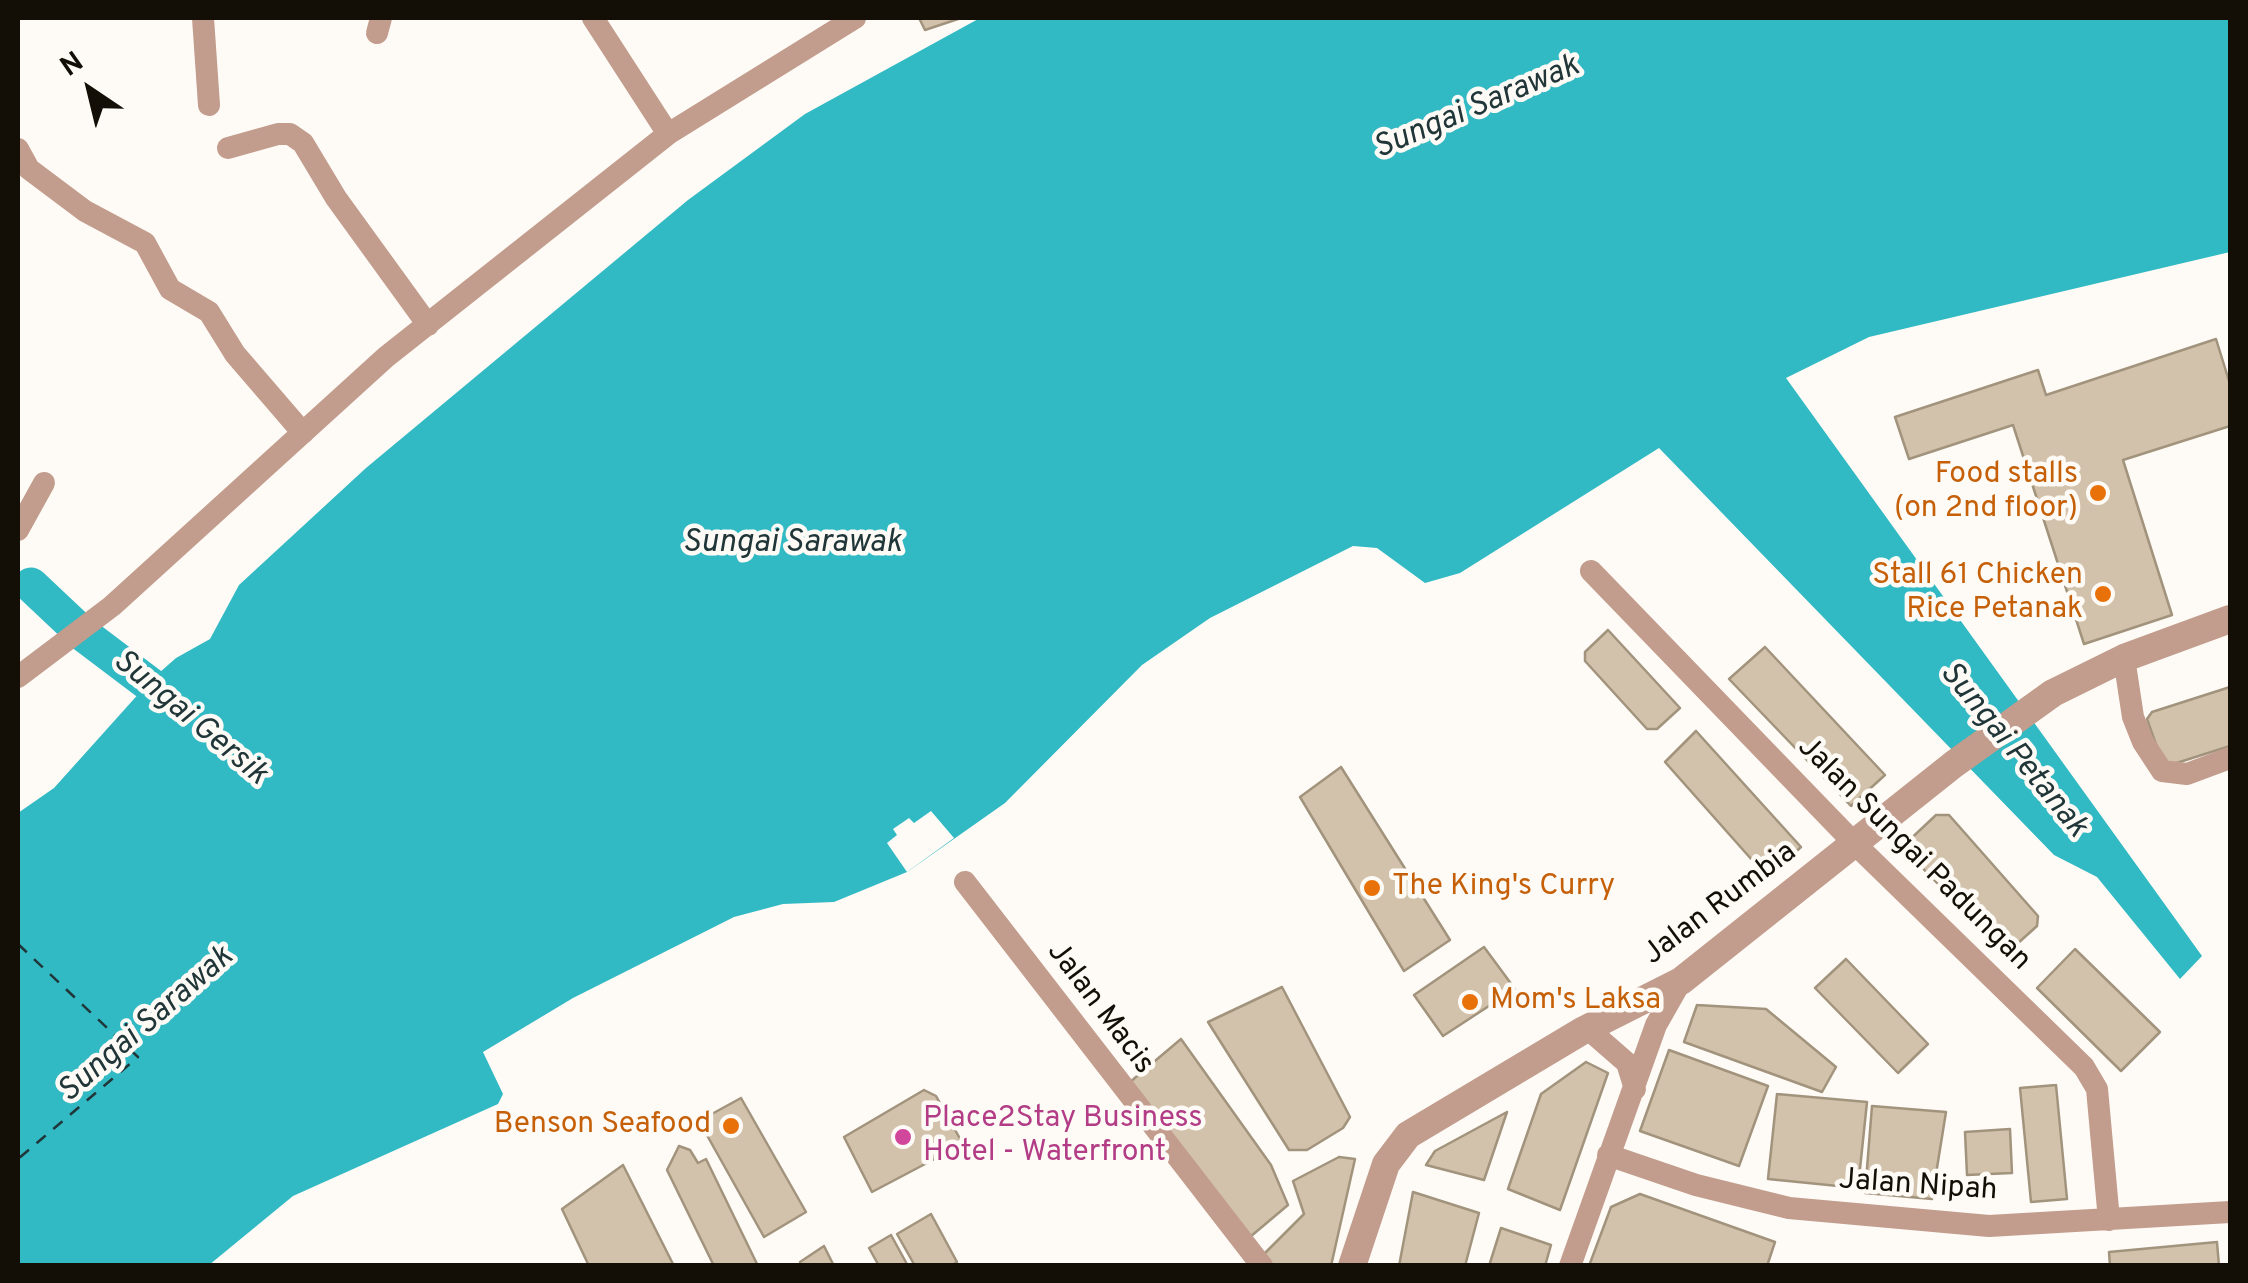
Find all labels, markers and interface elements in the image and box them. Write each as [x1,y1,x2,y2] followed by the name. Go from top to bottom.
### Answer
[40,40,140,140] north arrow
[54,45,91,86] text: N
[1369,48,1585,170] water label: Sungai Sarawak
[1894,458,2078,528] place label: Food stalls (on 2nd floor)
[2087,482,2109,504] marker: Food stalls (on 2nd floor)
[682,526,902,564] water label: Sungai Sarawak
[1872,559,2083,630] place label: Stall 61 Chicken Rice Petanak
[2092,583,2114,605] marker: Stall 61 Chicken Rice Petanak
[104,643,274,795] water label: Sungai Gersik
[1930,656,2094,846] water label: Sungai Petanak
[1789,731,2037,979] street label: Jalan Sungai Padungan
[1637,836,1805,974] street label: Jalan Rumbia
[1392,870,1615,906] place label: The King's Curry
[1361,877,1383,899] marker: The King's Curry
[1038,936,1160,1082] street label: Jalan Macis
[52,940,242,1112] water label: Sungai Sarawak
[1490,984,1661,1020] place label: Mom's Laksa
[1459,991,1481,1013] marker: Mom's Laksa
[923,1102,1203,1172] place label: Place2Stay Business Hotel - Waterfront
[494,1108,711,1144] place label: Benson Seafood
[720,1115,742,1137] marker: Benson Seafood
[892,1126,914,1148] marker: Place2Stay Business Hotel - Waterfront
[1837,1163,1999,1211] street label: Jalan Nipah

